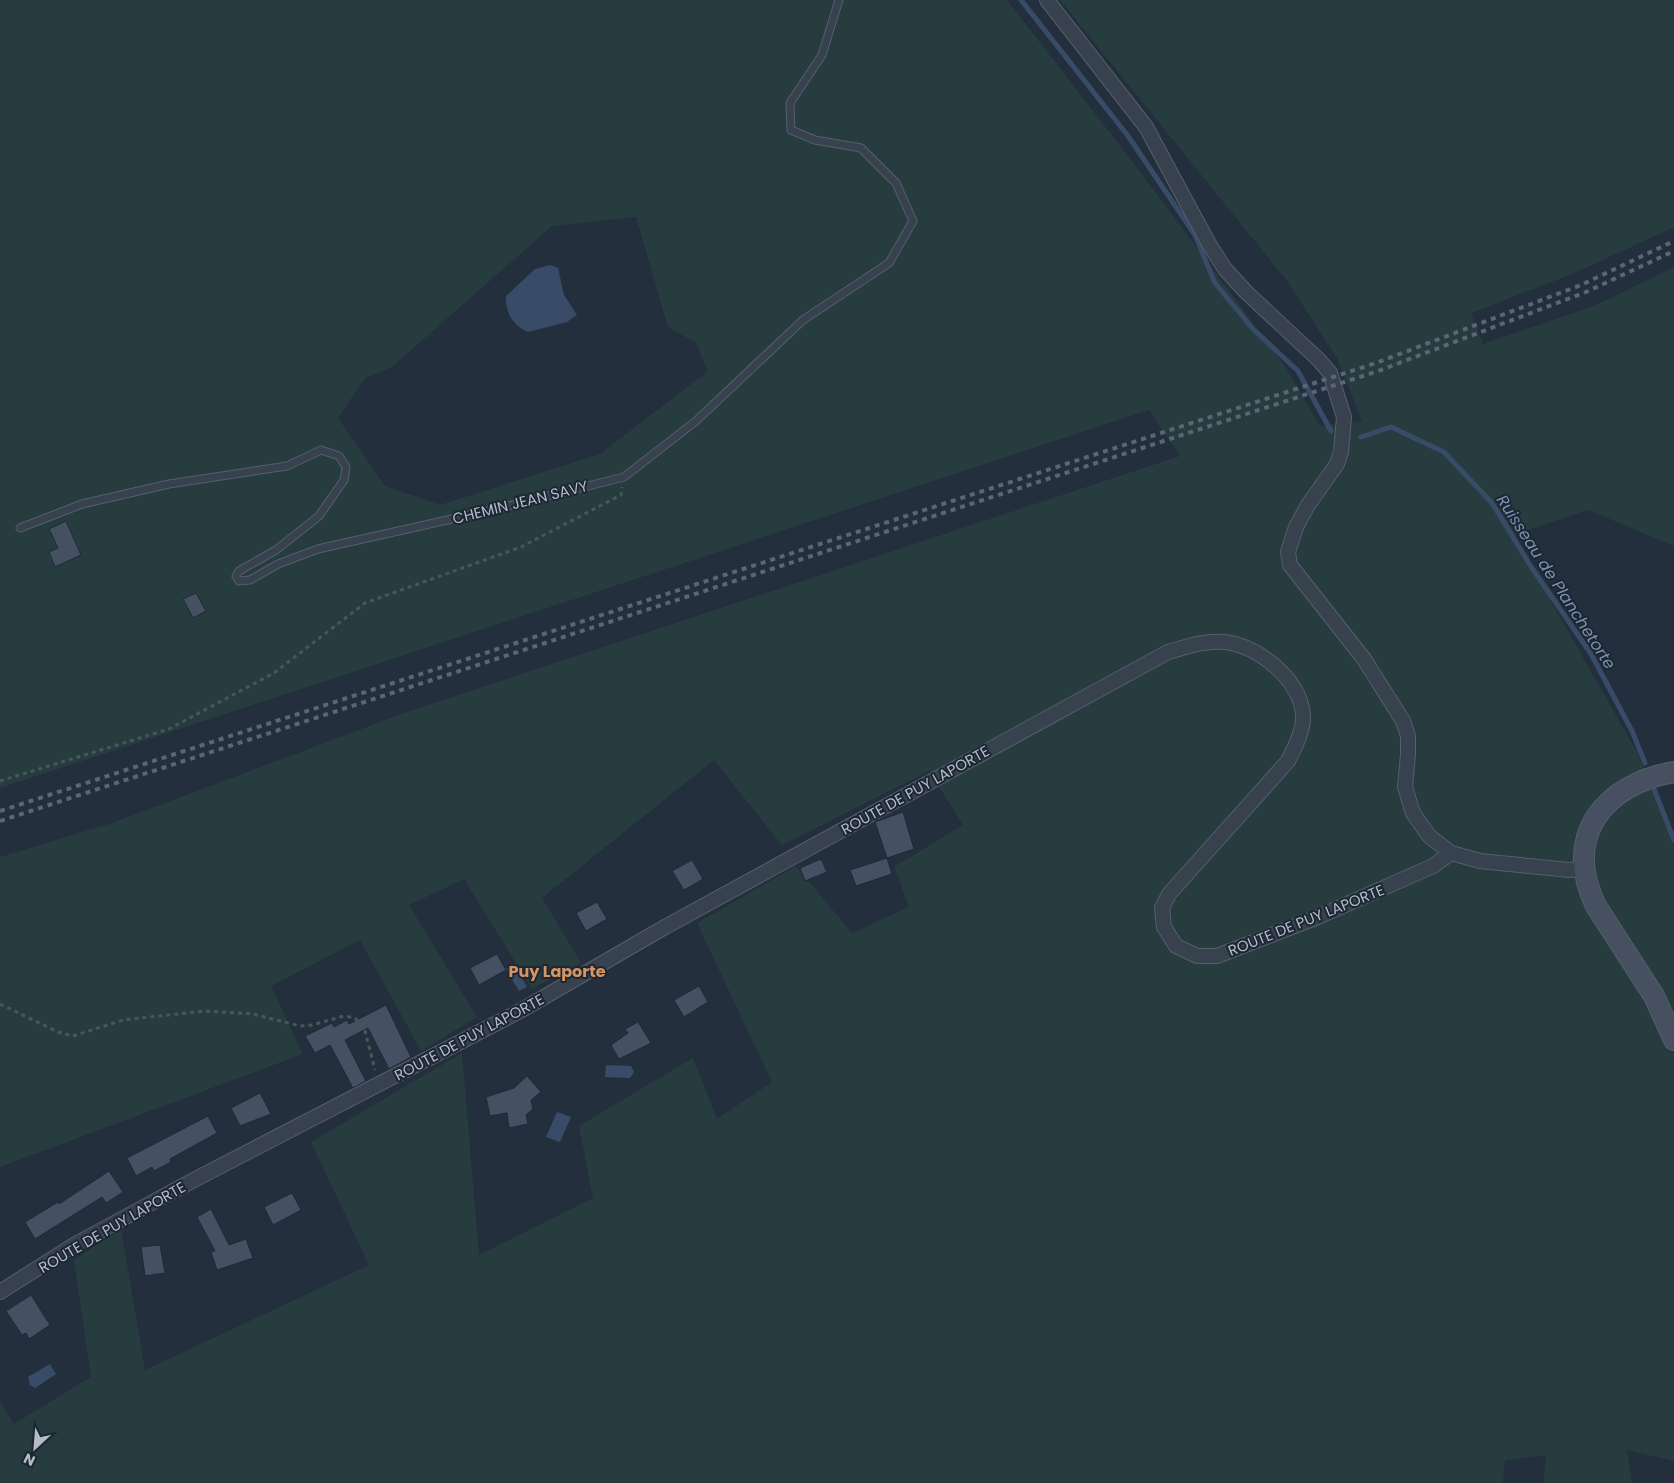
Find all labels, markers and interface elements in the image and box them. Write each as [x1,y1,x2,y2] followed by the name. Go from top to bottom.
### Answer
[450,475,590,529] street label: CHEMIN JEAN SAVY
[1491,490,1621,674] water label: Ruisseau de Planchetorte
[837,740,993,840] street label: ROUTE DE PUY LAPORTE
[1225,879,1387,961] street label: ROUTE DE PUY LAPORTE
[508,960,606,983] district label: Puy Laporte
[390,989,548,1085] street label: ROUTE DE PUY LAPORTE
[35,1176,189,1278] street label: ROUTE DE PUY LAPORTE
[10,1423,60,1473] north arrow
[20,1448,38,1471] text: N

